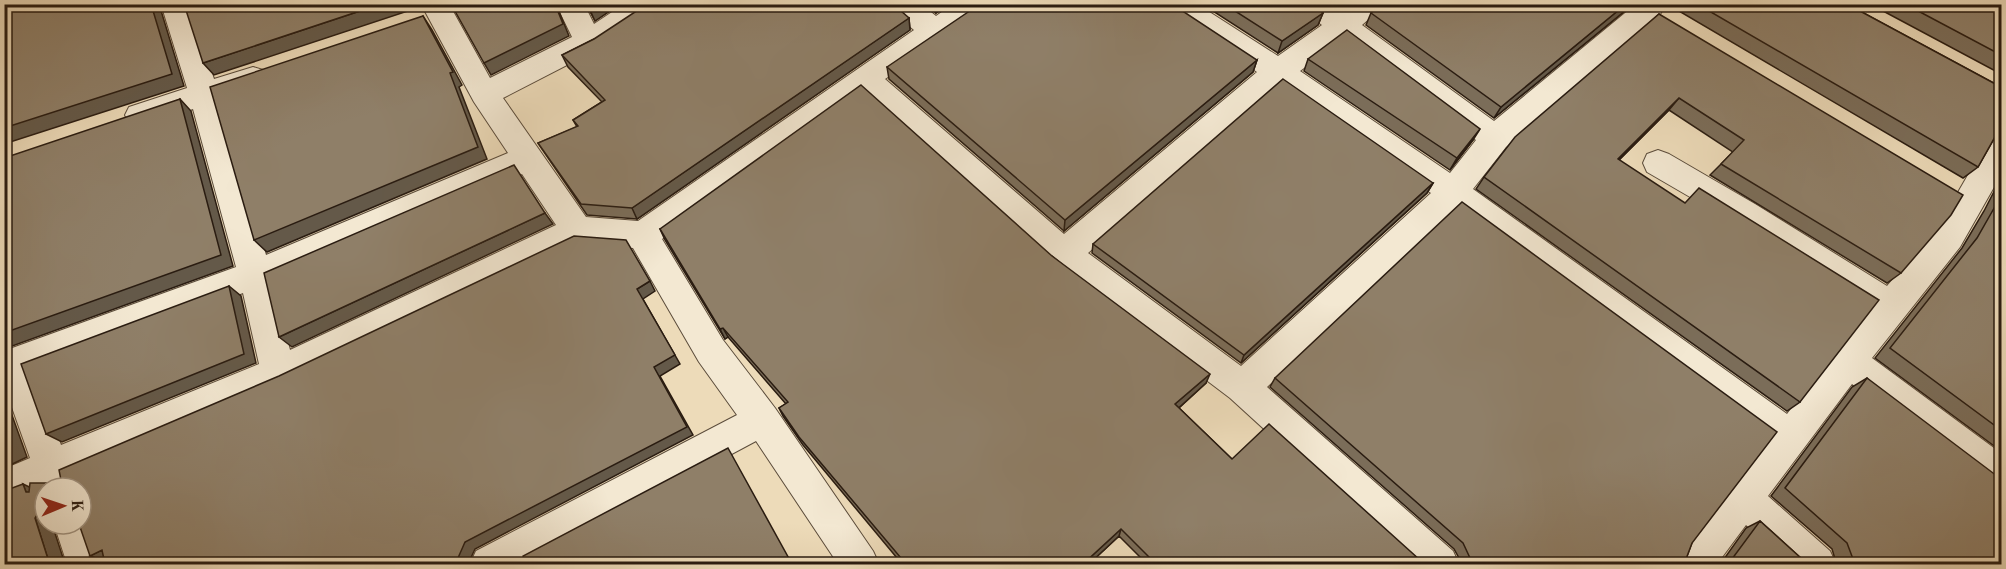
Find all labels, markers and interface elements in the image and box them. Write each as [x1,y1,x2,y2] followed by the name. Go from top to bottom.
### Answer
[33,476,93,536] north arrow
[68,499,84,512] text: K

